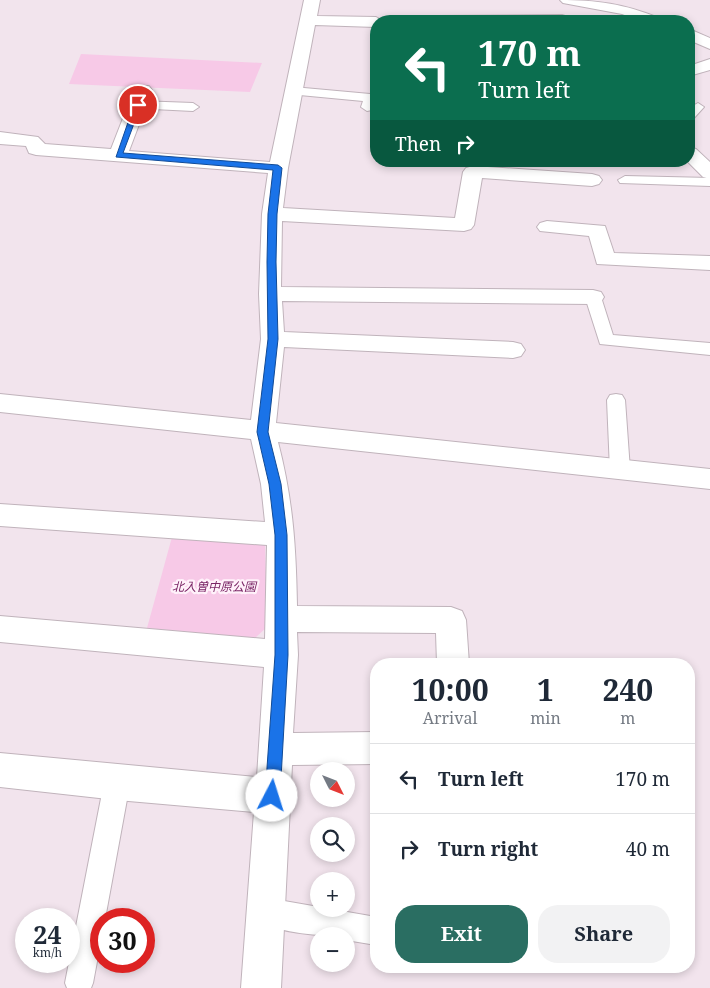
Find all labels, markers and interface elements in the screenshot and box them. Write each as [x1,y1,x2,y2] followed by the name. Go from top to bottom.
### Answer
[478,29,581,76] text: 170 m
[395,35,460,100] icon: left
[478,74,570,104] text: Turn left
[117,84,159,126] pin
[124,91,152,119] icon: arrive
[451,130,479,158] icon: right
[395,131,441,157] text: Then
[172,578,258,595] park label: 北入曽中原公園
[412,669,489,710] text: 10:00
[537,669,554,710] text: 1
[602,669,653,710] text: 240
[423,707,477,729] text: Arrival
[530,707,561,729] text: min
[620,707,635,729] text: m
[310,762,355,808] north arrow
[310,762,355,972] map controls
[395,765,423,793] icon: left
[438,766,524,792] text: Turn left
[615,766,670,792] text: 170 m
[245,769,297,821] position arrow
[310,817,355,862] button: search
[395,835,423,863] icon: right
[438,836,538,862] text: Turn right
[626,836,670,862] text: 40 m
[310,872,355,917] button: +
[395,905,528,963] button: Exit
[538,905,670,963] button: Share
[90,908,155,973] speed limit sign: 30
[33,917,62,951] text: 24
[310,927,355,972] button: −
[33,944,62,961] text: km/h

